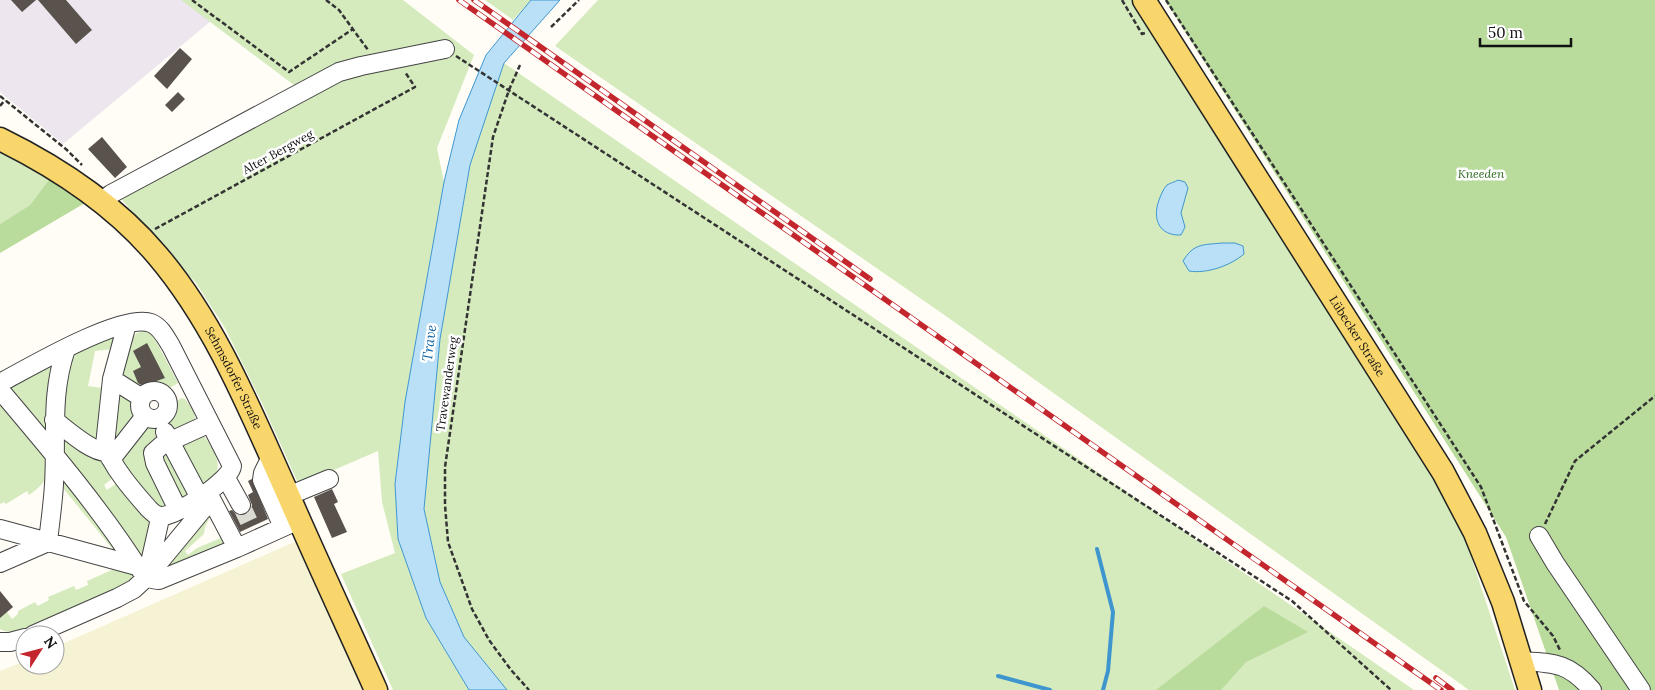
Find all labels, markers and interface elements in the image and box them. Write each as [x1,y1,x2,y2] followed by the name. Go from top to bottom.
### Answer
[1480,15,1571,47] scale bar
[1488,23,1523,42] text: 50 m
[239,126,316,178] street label: Alter Bergweg
[1458,166,1505,181] park label: Kneeden
[1326,293,1389,380] street label: Lübecker Straße
[418,323,440,362] water label: Trave
[202,324,266,432] street label: Sehmsdorfer Straße
[432,335,461,432] street label: Travewanderweg
[15,625,65,675] north arrow
[40,633,61,652] text: N

